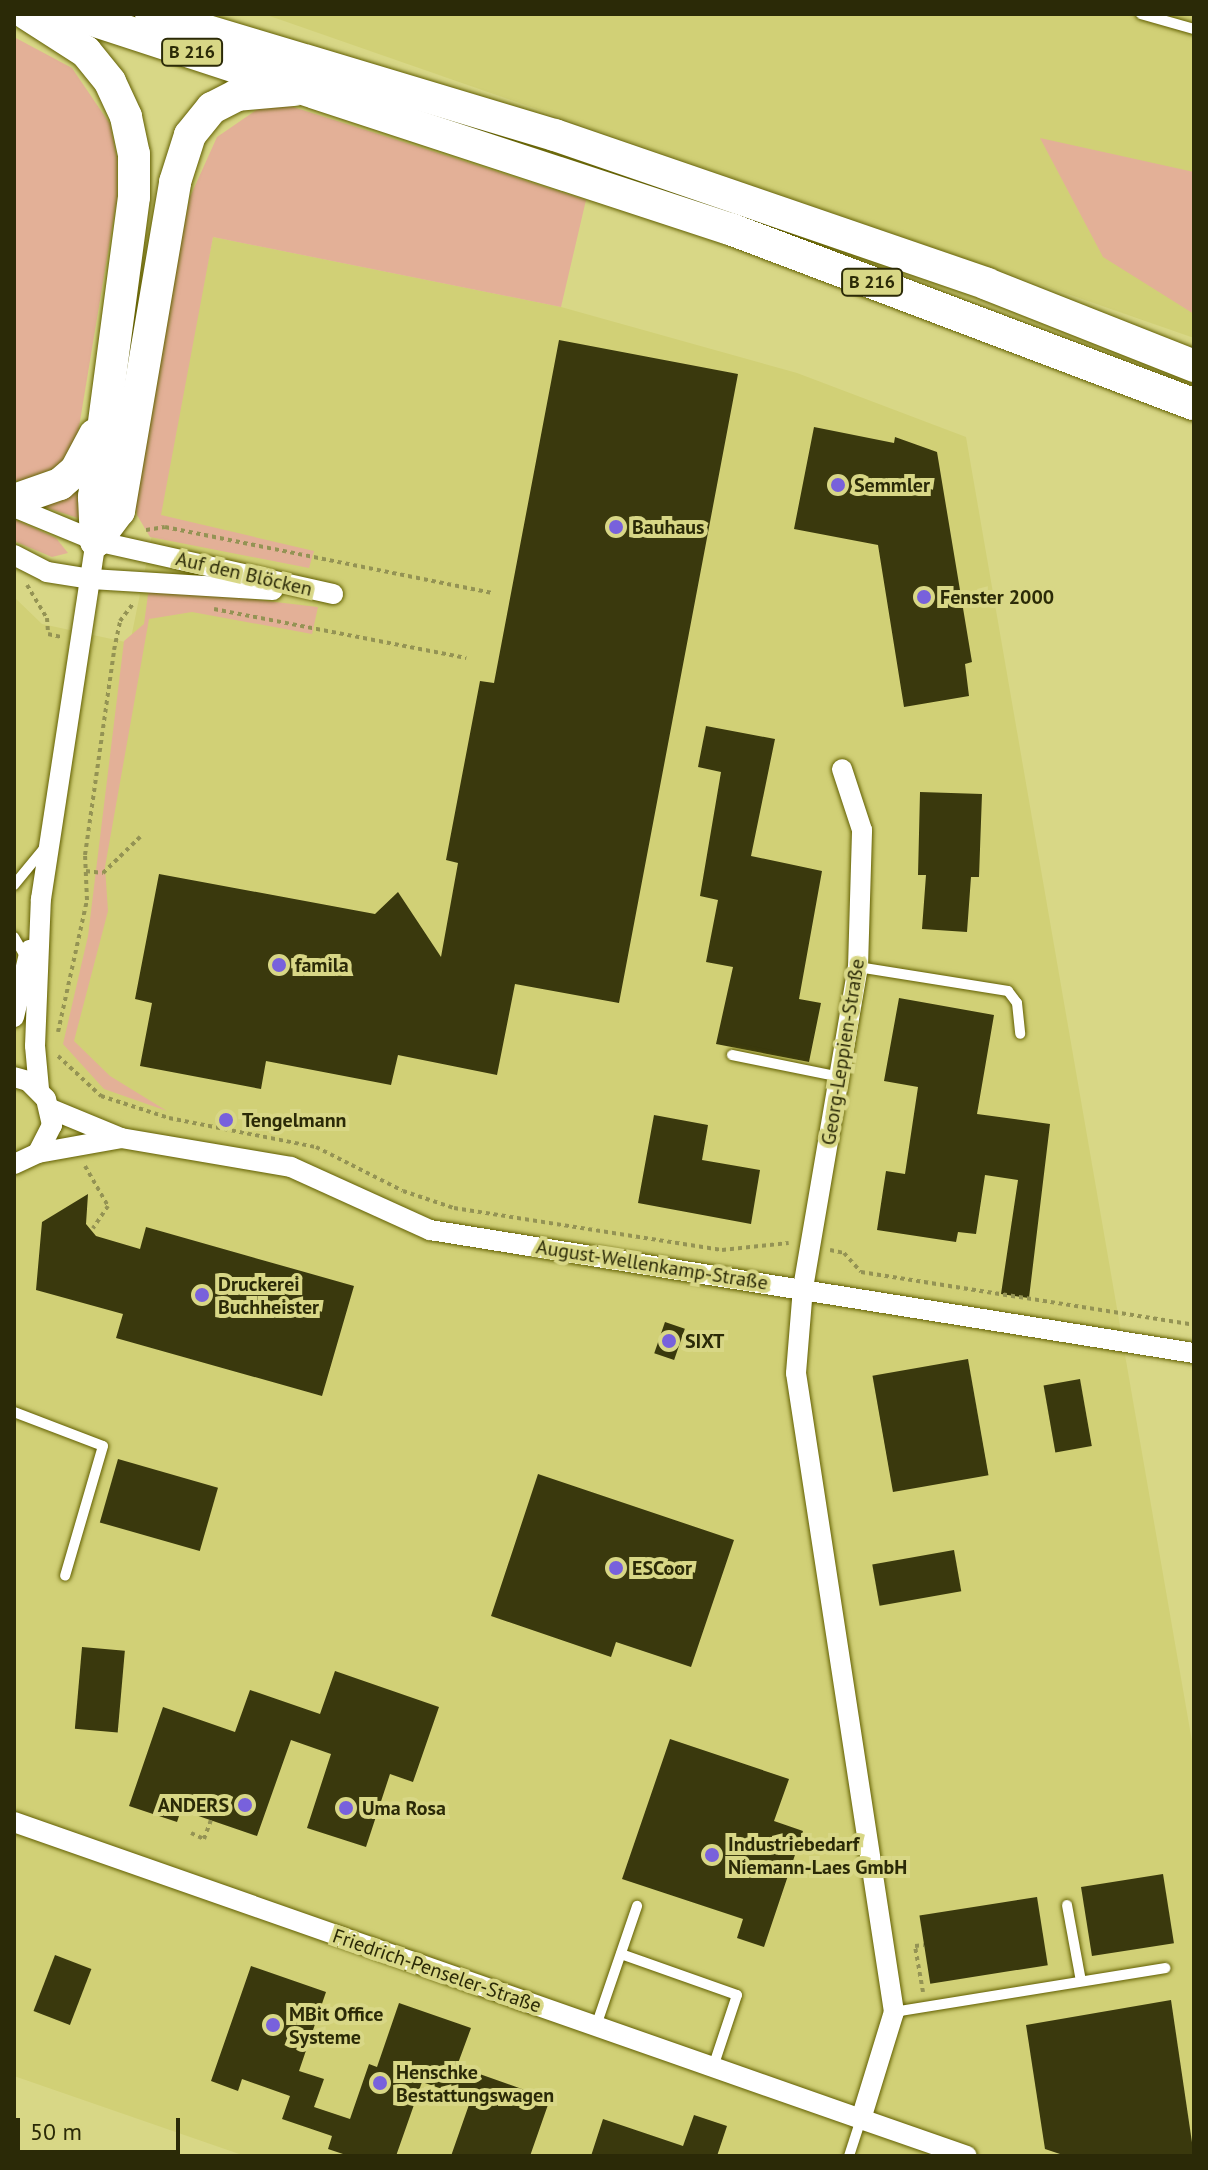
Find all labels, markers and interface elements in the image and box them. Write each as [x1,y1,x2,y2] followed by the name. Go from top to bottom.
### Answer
[160,38,224,66] road number: B 216
[840,268,904,296] road number: B 216
[854,473,930,497] place label: Semmler
[829,476,847,494] marker: Semmler
[632,515,705,539] place label: Bauhaus
[607,518,625,536] marker: Bauhaus
[174,547,314,601] street label: Auf den Blöcken
[940,585,1054,609] place label: Fenster 2000
[915,588,933,606] marker: Fenster 2000
[295,953,349,977] place label: famila
[270,956,288,974] marker: famila
[816,957,870,1147] street label: Georg-Leppien-Straße
[242,1108,346,1132] place label: Tengelmann
[217,1111,235,1129] marker: Tengelmann
[534,1235,770,1295] street label: August-Wellenkamp-Straße
[218,1272,319,1319] place label: Druckerei Buchheister
[193,1286,211,1304] marker: Druckerei Buchheister
[685,1329,724,1353] place label: SIXT
[660,1332,678,1350] marker: SIXT
[632,1556,692,1580] place label: ESCoor
[607,1559,625,1577] marker: ESCoor
[158,1793,229,1817] place label: ANDERS
[236,1796,254,1814] marker: ANDERS
[362,1796,446,1820] place label: Uma Rosa
[337,1799,355,1817] marker: Uma Rosa
[728,1832,908,1879] place label: Industriebedarf Niemann-Laes GmbH
[703,1846,721,1864] marker: Industriebedarf Niemann-Laes GmbH
[330,1924,544,2018] street label: Friedrich-Penseler-Straße
[289,2002,384,2049] place label: MBit Office Systeme
[264,2016,282,2034] marker: MBit Office Systeme
[396,2060,554,2107] place label: Henschke Bestattungswagen
[371,2074,389,2092] marker: Henschke Bestattungswagen
[20,2102,184,2152] scale bar
[30,2116,82,2147] text: 50 m

